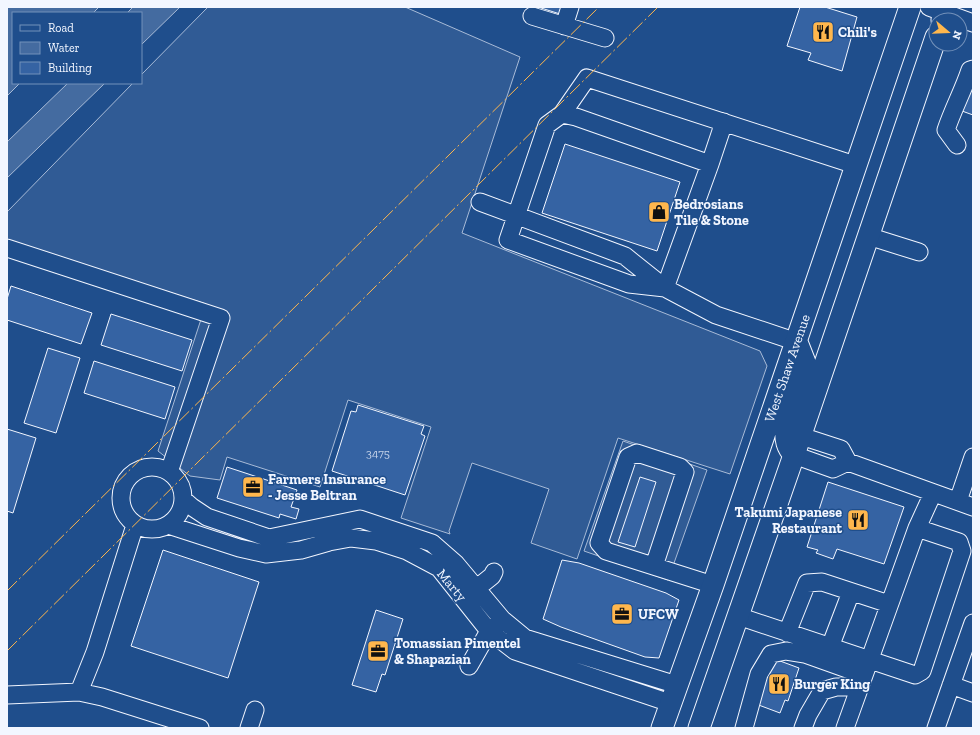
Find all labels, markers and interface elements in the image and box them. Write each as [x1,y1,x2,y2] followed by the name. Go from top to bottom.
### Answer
[12,12,142,84] legend
[928,12,968,52] north arrow
[810,19,836,45] restaurant icon: Chili's
[48,21,74,35] text: Road
[838,24,877,41] place label: Chili's
[949,29,964,42] text: N
[48,41,80,55] text: Water
[48,61,92,75] text: Building
[674,196,749,229] place label: Bedrosians Tile & Stone
[646,199,672,225] shop icon: Bedrosians Tile & Stone
[761,312,814,424] street label: West Shaw Avenue
[366,446,390,460] house number: 3475
[268,471,386,504] place label: Farmers Insurance - Jesse Beltran
[240,474,266,500] office icon: Farmers Insurance - Jesse Beltran
[734,504,842,537] place label: Takumi Japanese Restaurant
[845,507,871,533] restaurant icon: Takumi Japanese Restaurant
[433,566,471,606] street label: Marty
[609,601,635,627] office icon: UFCW
[638,606,679,623] place label: UFCW
[394,635,520,668] place label: Tomassian Pimentel & Shapazian
[365,638,391,664] office icon: Tomassian Pimentel & Shapazian
[766,671,792,697] restaurant icon: Burger King
[794,676,870,693] place label: Burger King

